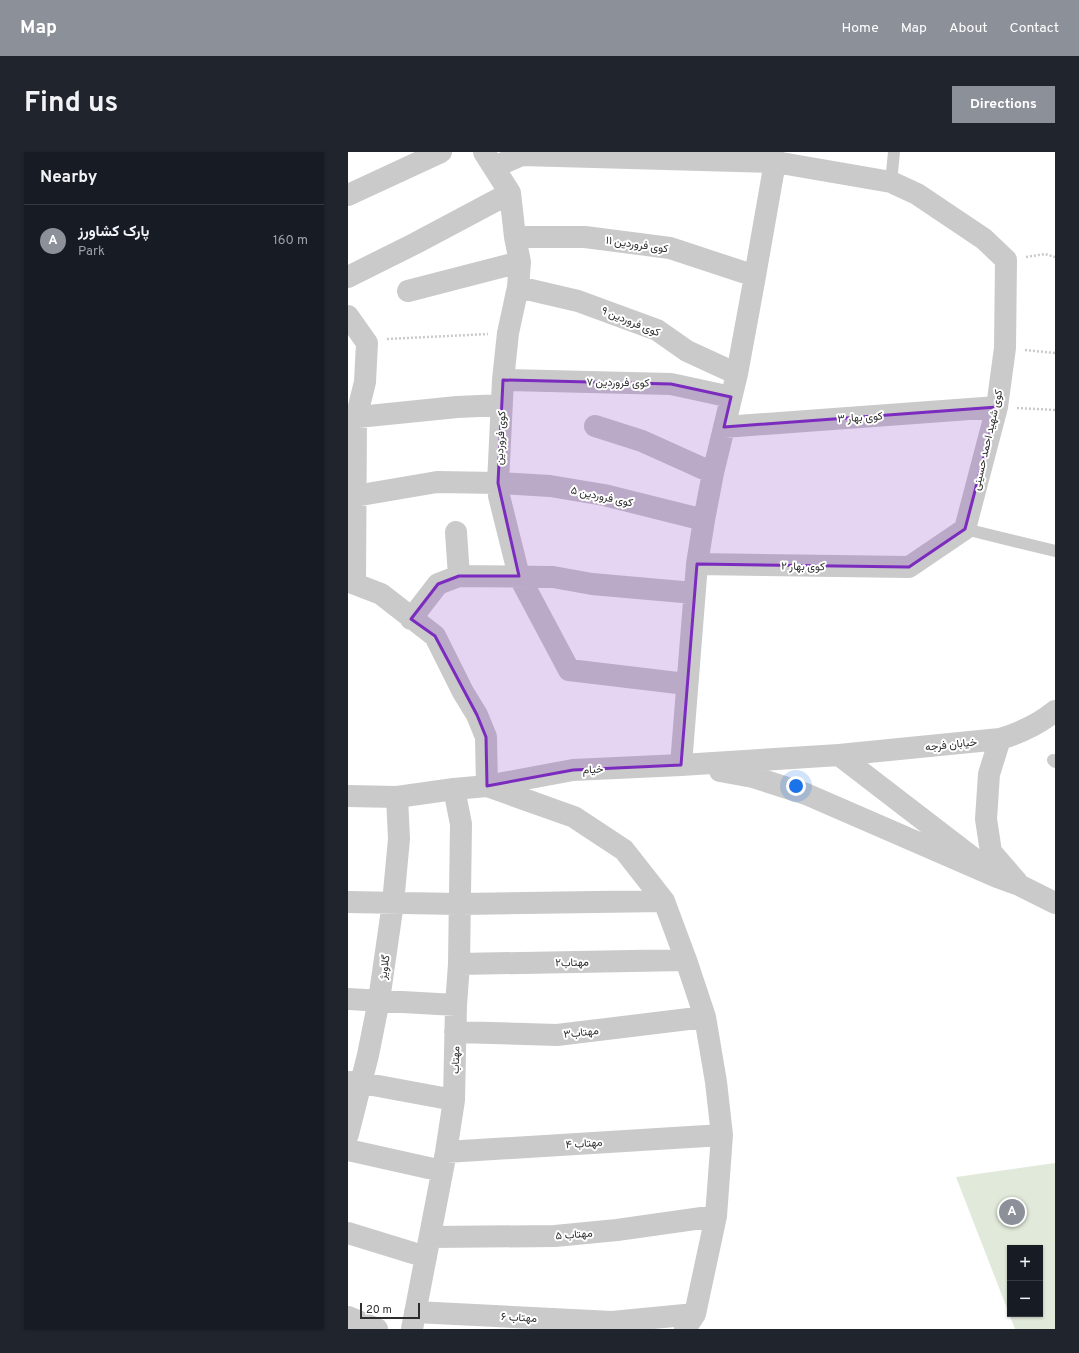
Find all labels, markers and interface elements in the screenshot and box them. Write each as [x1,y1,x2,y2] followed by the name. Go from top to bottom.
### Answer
[20,16,57,40] text: Map
[842,20,879,37] text: Home
[901,20,927,37] text: Map
[949,20,988,37] text: About
[1010,20,1059,37] text: Contact
[24,86,118,122] text: Find us
[952,86,1055,123] button: Directions
[40,167,97,189] text: Nearby
[78,223,149,242] text: پارک کشاورز
[48,233,58,249] text: A
[273,233,308,249] text: 160 m
[605,234,669,256] street label: کوی فروردین ۱۱
[78,244,105,260] text: Park
[599,304,662,340] street label: کوی فروردین ۹
[586,375,650,391] street label: کوی فروردین ۷
[970,388,1006,492] street label: کوی شهید احمد حسینی
[837,409,883,427] street label: کوی بهار ۳
[493,411,509,465] street label: کوی فروردین
[569,484,634,510] street label: کوی فروردین ۵
[781,560,825,574] street label: کوی بهار ۲
[925,735,978,755] street label: خیابان فرجه
[582,762,604,778] street label: خیام
[786,776,806,796] your location
[376,954,394,981] street label: گلاویژ
[555,956,589,970] street label: مهتاب۲
[563,1024,600,1042] street label: مهتاب۳
[449,1046,463,1074] street label: مهتاب
[565,1136,603,1152] street label: مهتاب ۴
[999,1197,1025,1227] pin: A
[555,1226,593,1244] street label: مهتاب ۵
[1007,1245,1043,1317] map controls
[1007,1245,1043,1281] button: +
[1007,1281,1043,1317] button: −
[360,1301,420,1320] scale bar
[366,1303,392,1317] text: 20 m
[501,1310,537,1326] street label: مهتاب ۶

